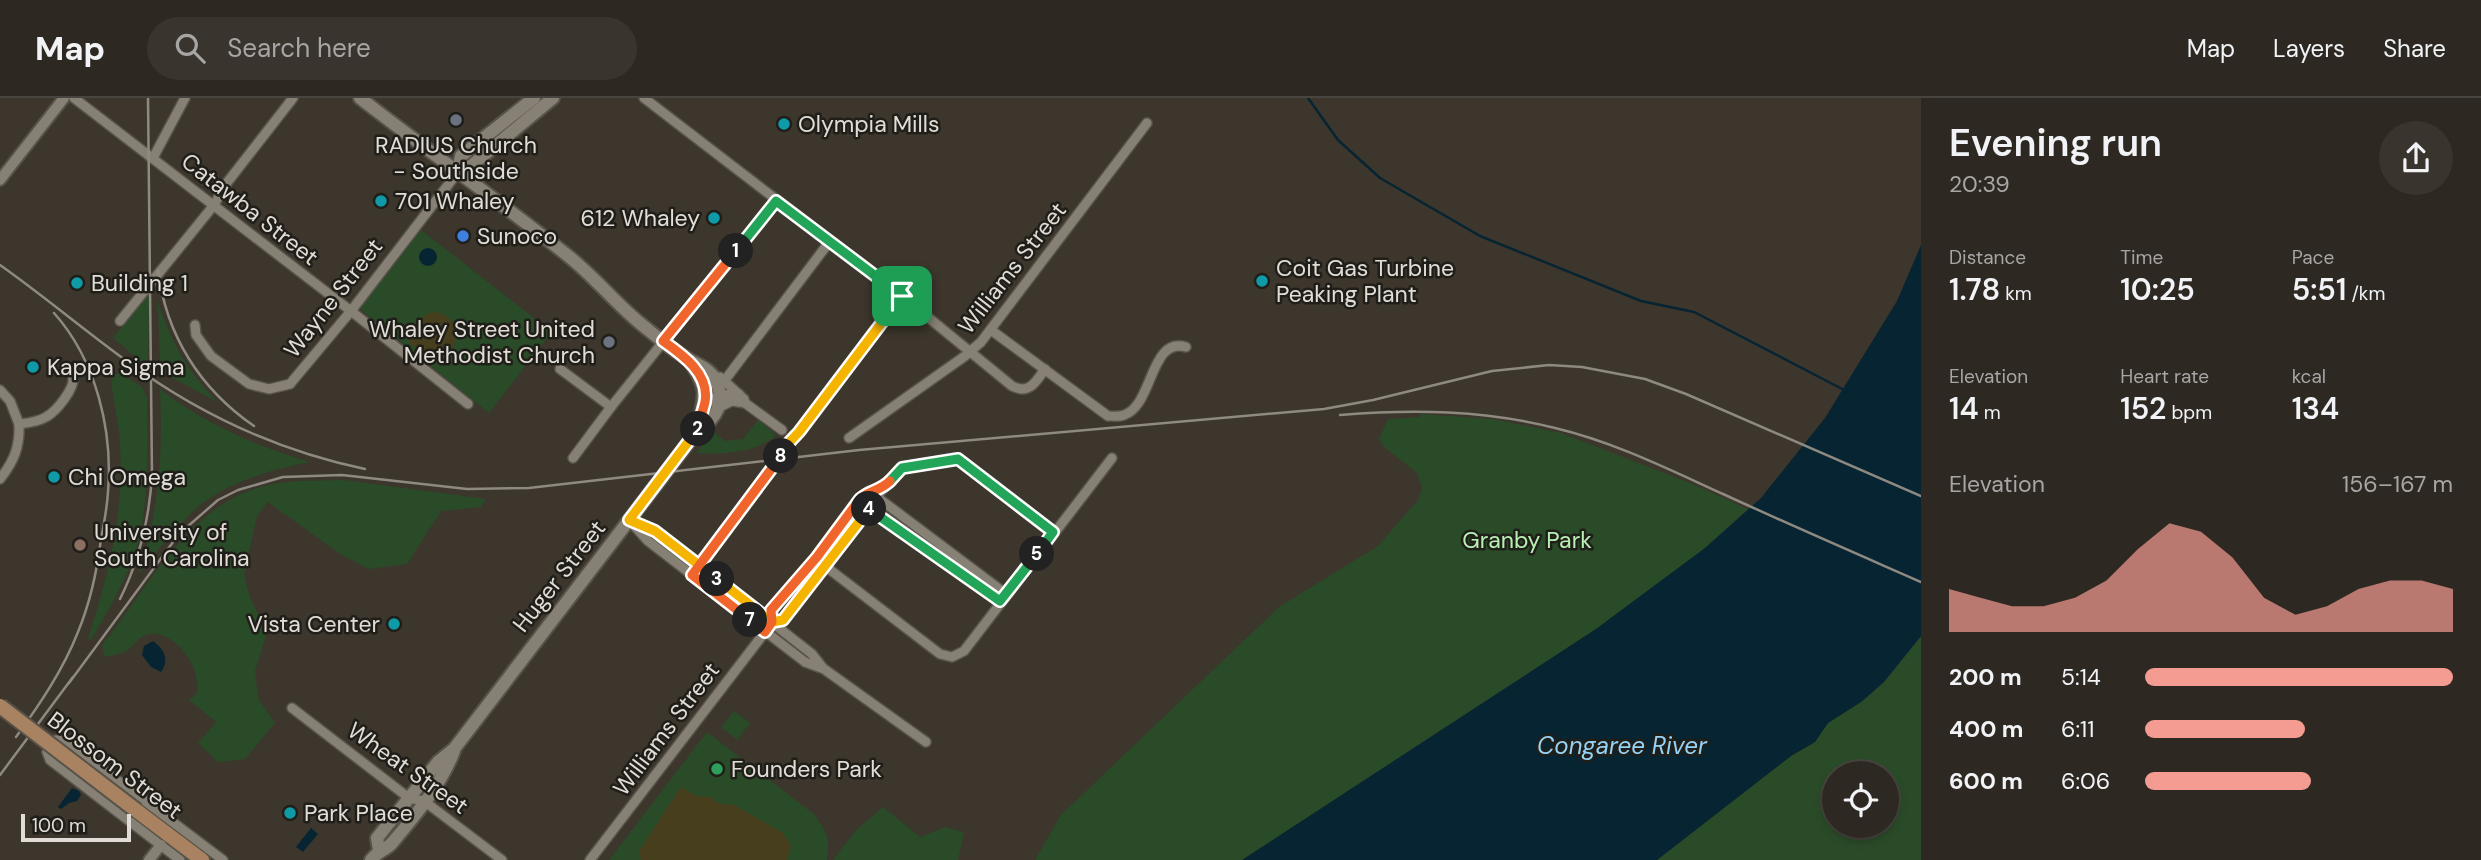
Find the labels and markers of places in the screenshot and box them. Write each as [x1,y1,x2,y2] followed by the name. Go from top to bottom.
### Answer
[798,109,939,139] place label: Olympia Mills
[448,112,464,128] marker: RADIUS Church - Southside
[776,116,792,132] marker: Olympia Mills
[375,130,537,186] place label: RADIUS Church - Southside
[395,186,515,216] place label: 701 Whaley
[373,193,389,209] marker: 701 Whaley
[580,203,700,233] place label: 612 Whaley
[706,210,722,226] marker: 612 Whaley
[477,221,557,251] place label: Sunoco
[455,228,471,244] marker: Sunoco
[718,234,754,268] pin: 1
[1276,253,1454,309] place label: Coit Gas Turbine Peaking Plant
[872,266,932,326] pin
[91,268,188,298] place label: Building 1
[1254,273,1270,289] marker: Coit Gas Turbine Peaking Plant
[69,275,85,291] marker: Building 1
[369,314,595,370] place label: Whaley Street United Methodist Church
[601,334,617,350] marker: Whaley Street United Methodist Church
[47,352,185,382] place label: Kappa Sigma
[25,359,41,375] marker: Kappa Sigma
[680,412,716,446] pin: 2
[764,438,798,474] pin: 8
[68,462,186,492] place label: Chi Omega
[46,469,62,485] marker: Chi Omega
[852,492,886,526] pin: 4
[94,517,250,573] place label: University of South Carolina
[1020,536,1054,572] pin: 5
[72,537,88,553] marker: University of South Carolina
[700,561,734,596] pin: 3
[732,602,768,638] pin: 7
[247,609,380,639] place label: Vista Center
[386,616,402,632] marker: Vista Center
[731,754,882,784] place label: Founders Park
[709,761,725,777] marker: Founders Park
[304,798,413,828] place label: Park Place
[282,805,298,821] marker: Park Place

